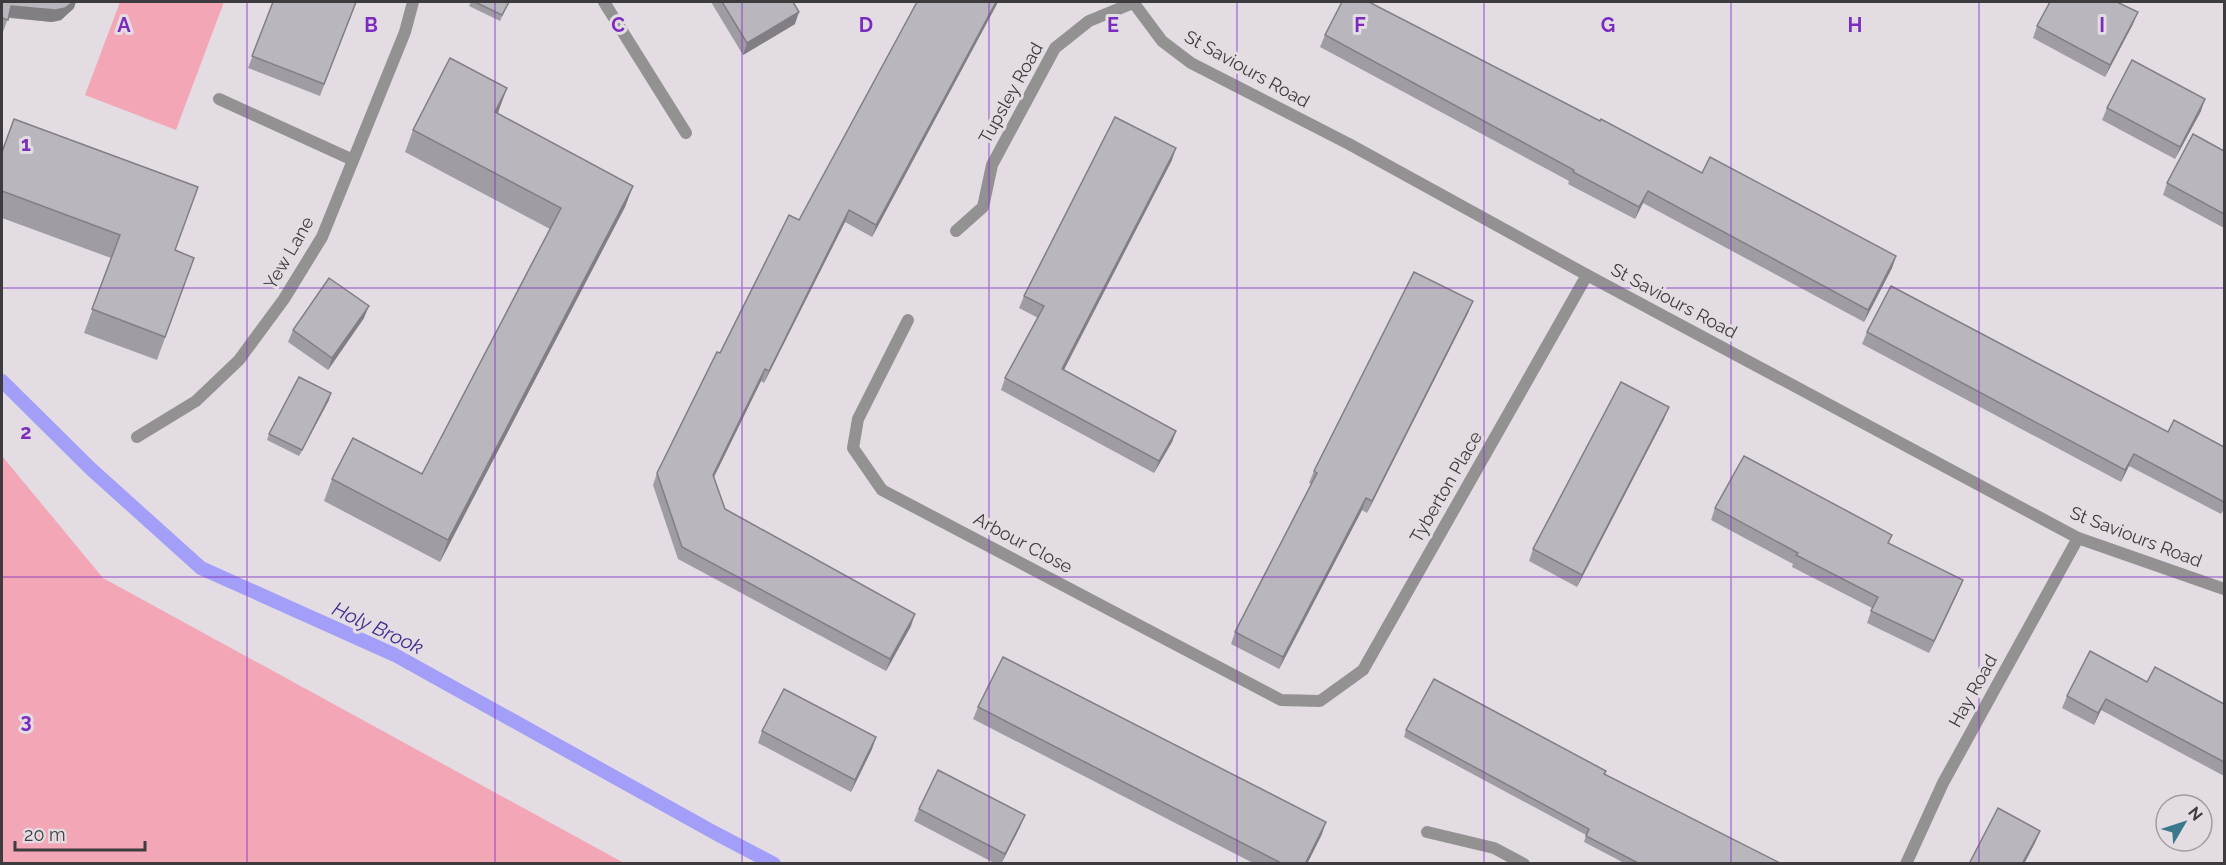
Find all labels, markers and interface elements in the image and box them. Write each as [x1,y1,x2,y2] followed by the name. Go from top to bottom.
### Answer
[117,13,131,37] text: A
[364,13,378,37] text: B
[611,13,625,37] text: C
[859,13,873,37] text: D
[1107,13,1119,37] text: E
[1354,13,1366,37] text: F
[1601,13,1615,37] text: G
[1848,13,1862,37] text: H
[2099,13,2105,37] text: I
[1181,26,1313,112] street label: St Saviours Road
[974,39,1047,147] street label: Tupsley Road
[21,132,31,156] text: 1
[259,212,318,293] street label: Yew Lane
[1608,259,1741,343] street label: St Saviours Road
[20,420,32,444] text: 2
[1405,427,1486,546] street label: Tyberton Place
[2067,502,2205,571] street label: St Saviours Road
[970,508,1077,578] street label: Arbour Close
[329,596,428,660] water label: Holy Brook
[1944,651,2001,731] street label: Hay Road
[20,709,32,733] text: 3
[2154,793,2214,853] north arrow
[2184,803,2206,825] text: N
[15,814,146,852] scale bar
[24,824,66,845] text: 20 m

